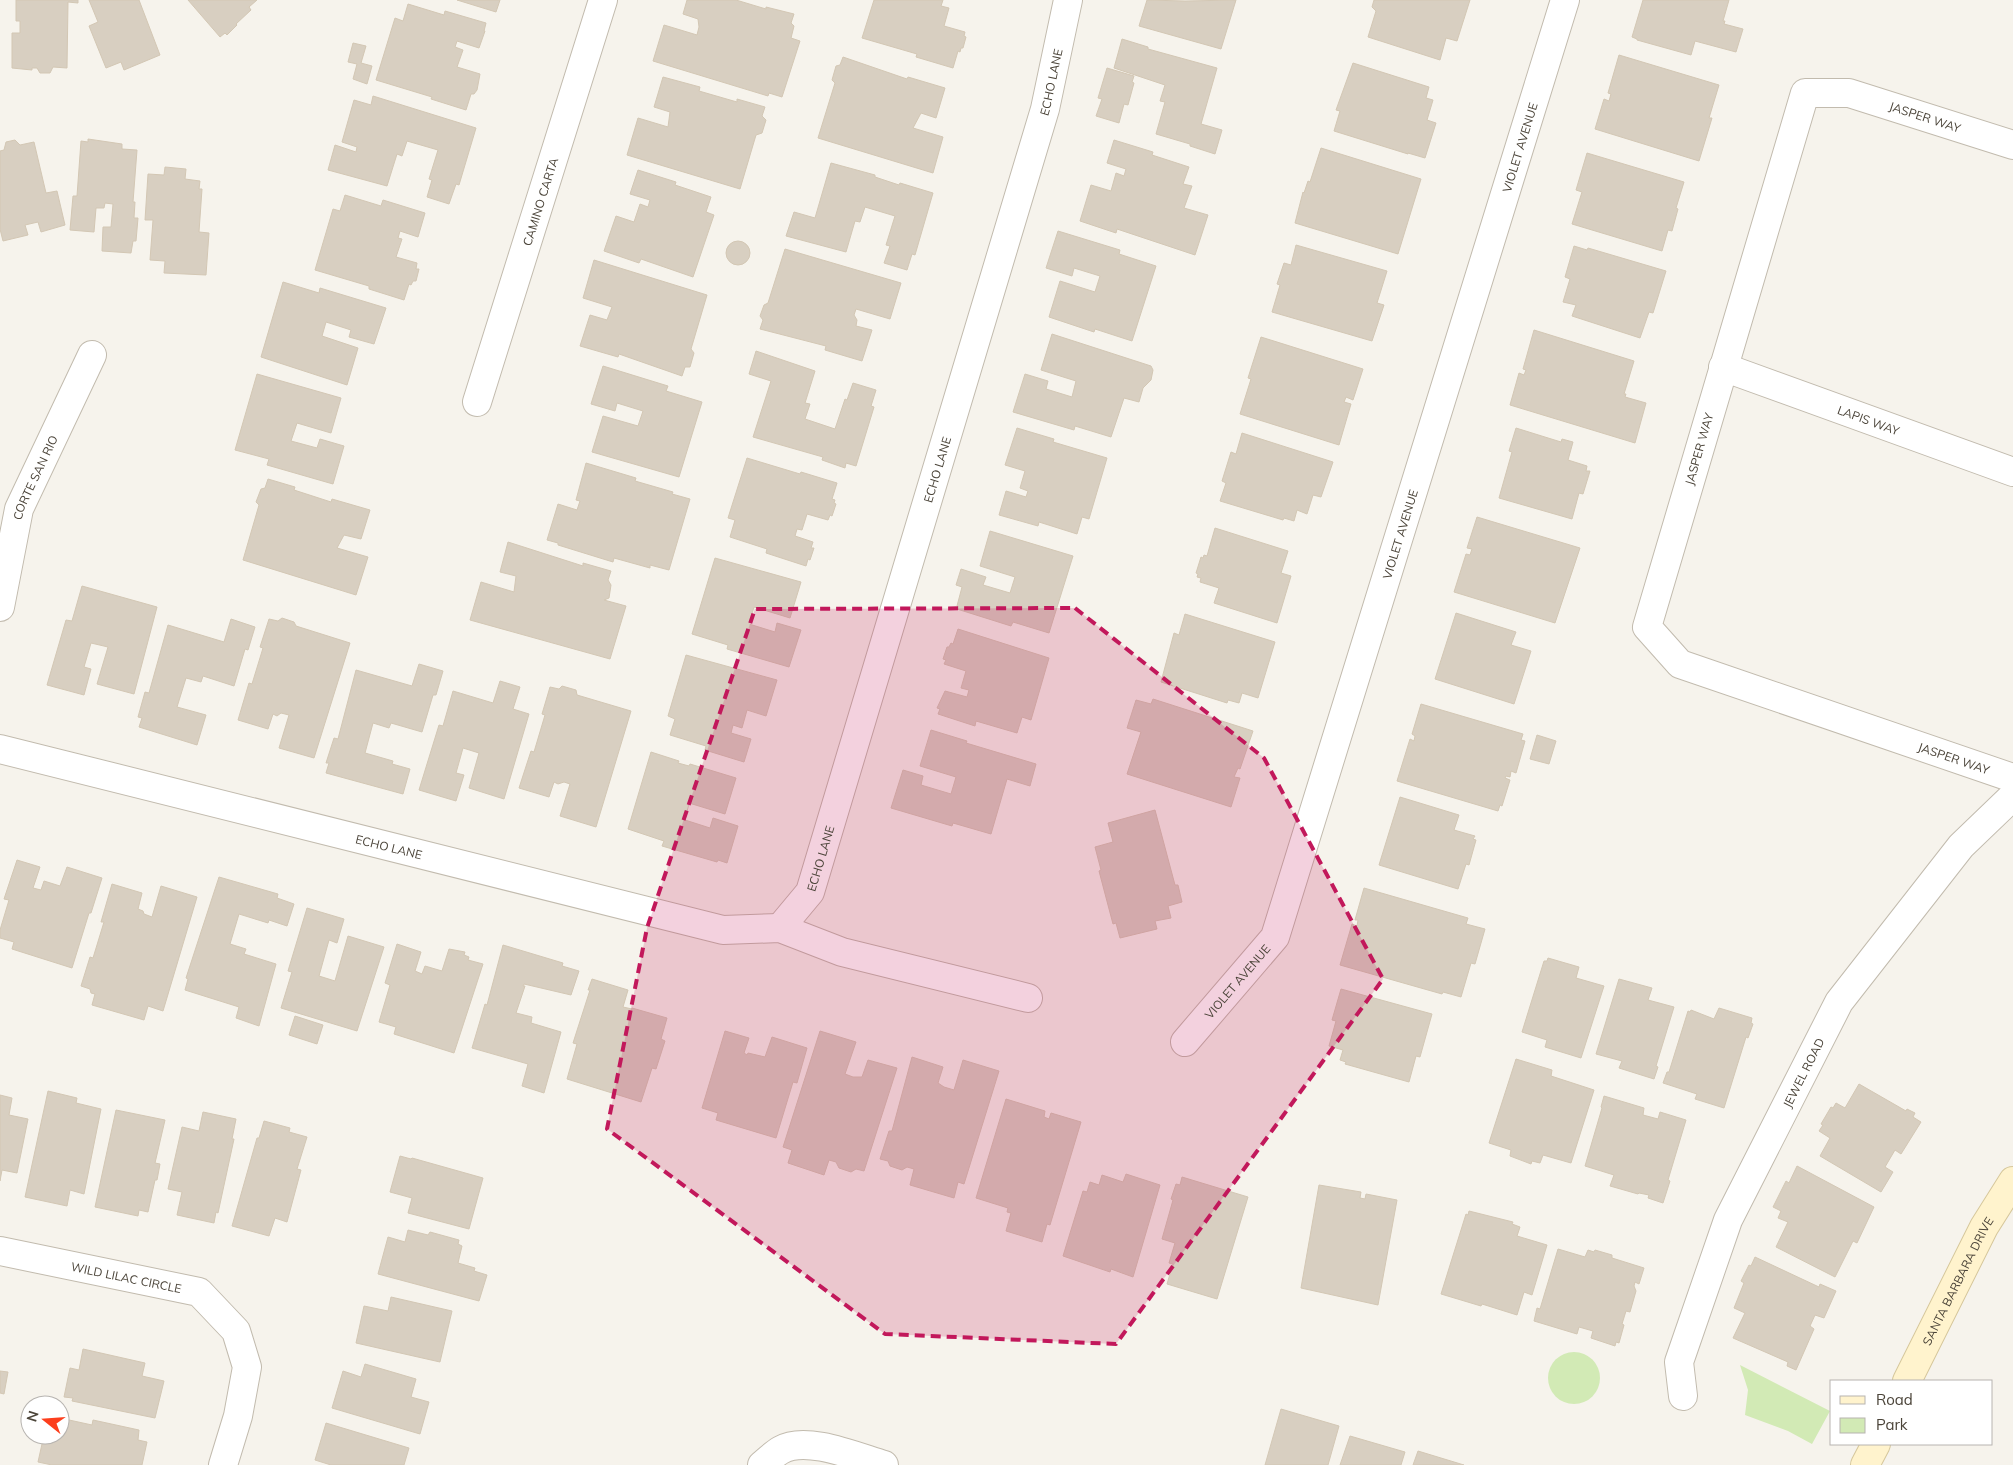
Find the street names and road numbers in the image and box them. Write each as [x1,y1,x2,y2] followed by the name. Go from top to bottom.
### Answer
[1036,47,1065,117] street label: ECHO LANE
[1887,98,1963,136] street label: JASPER WAY
[1499,101,1540,194] street label: VIOLET AVENUE
[519,155,561,248] street label: CAMINO CARTA
[1836,402,1902,438] street label: LAPIS WAY
[1682,410,1717,487] street label: JASPER WAY
[10,433,61,521] street label: CORTE SAN RIO
[920,435,954,504] street label: ECHO LANE
[1379,487,1421,581] street label: VIOLET AVENUE
[1916,739,1992,777] street label: JASPER WAY
[803,824,837,893] street label: ECHO LANE
[354,831,424,862] street label: ECHO LANE
[1201,941,1273,1021] street label: VIOLET AVENUE
[1779,1035,1827,1110] street label: JEWEL ROAD
[1919,1214,1996,1348] street label: SANTA BARBARA DRIVE
[70,1258,183,1296] street label: WILD LILAC CIRCLE

